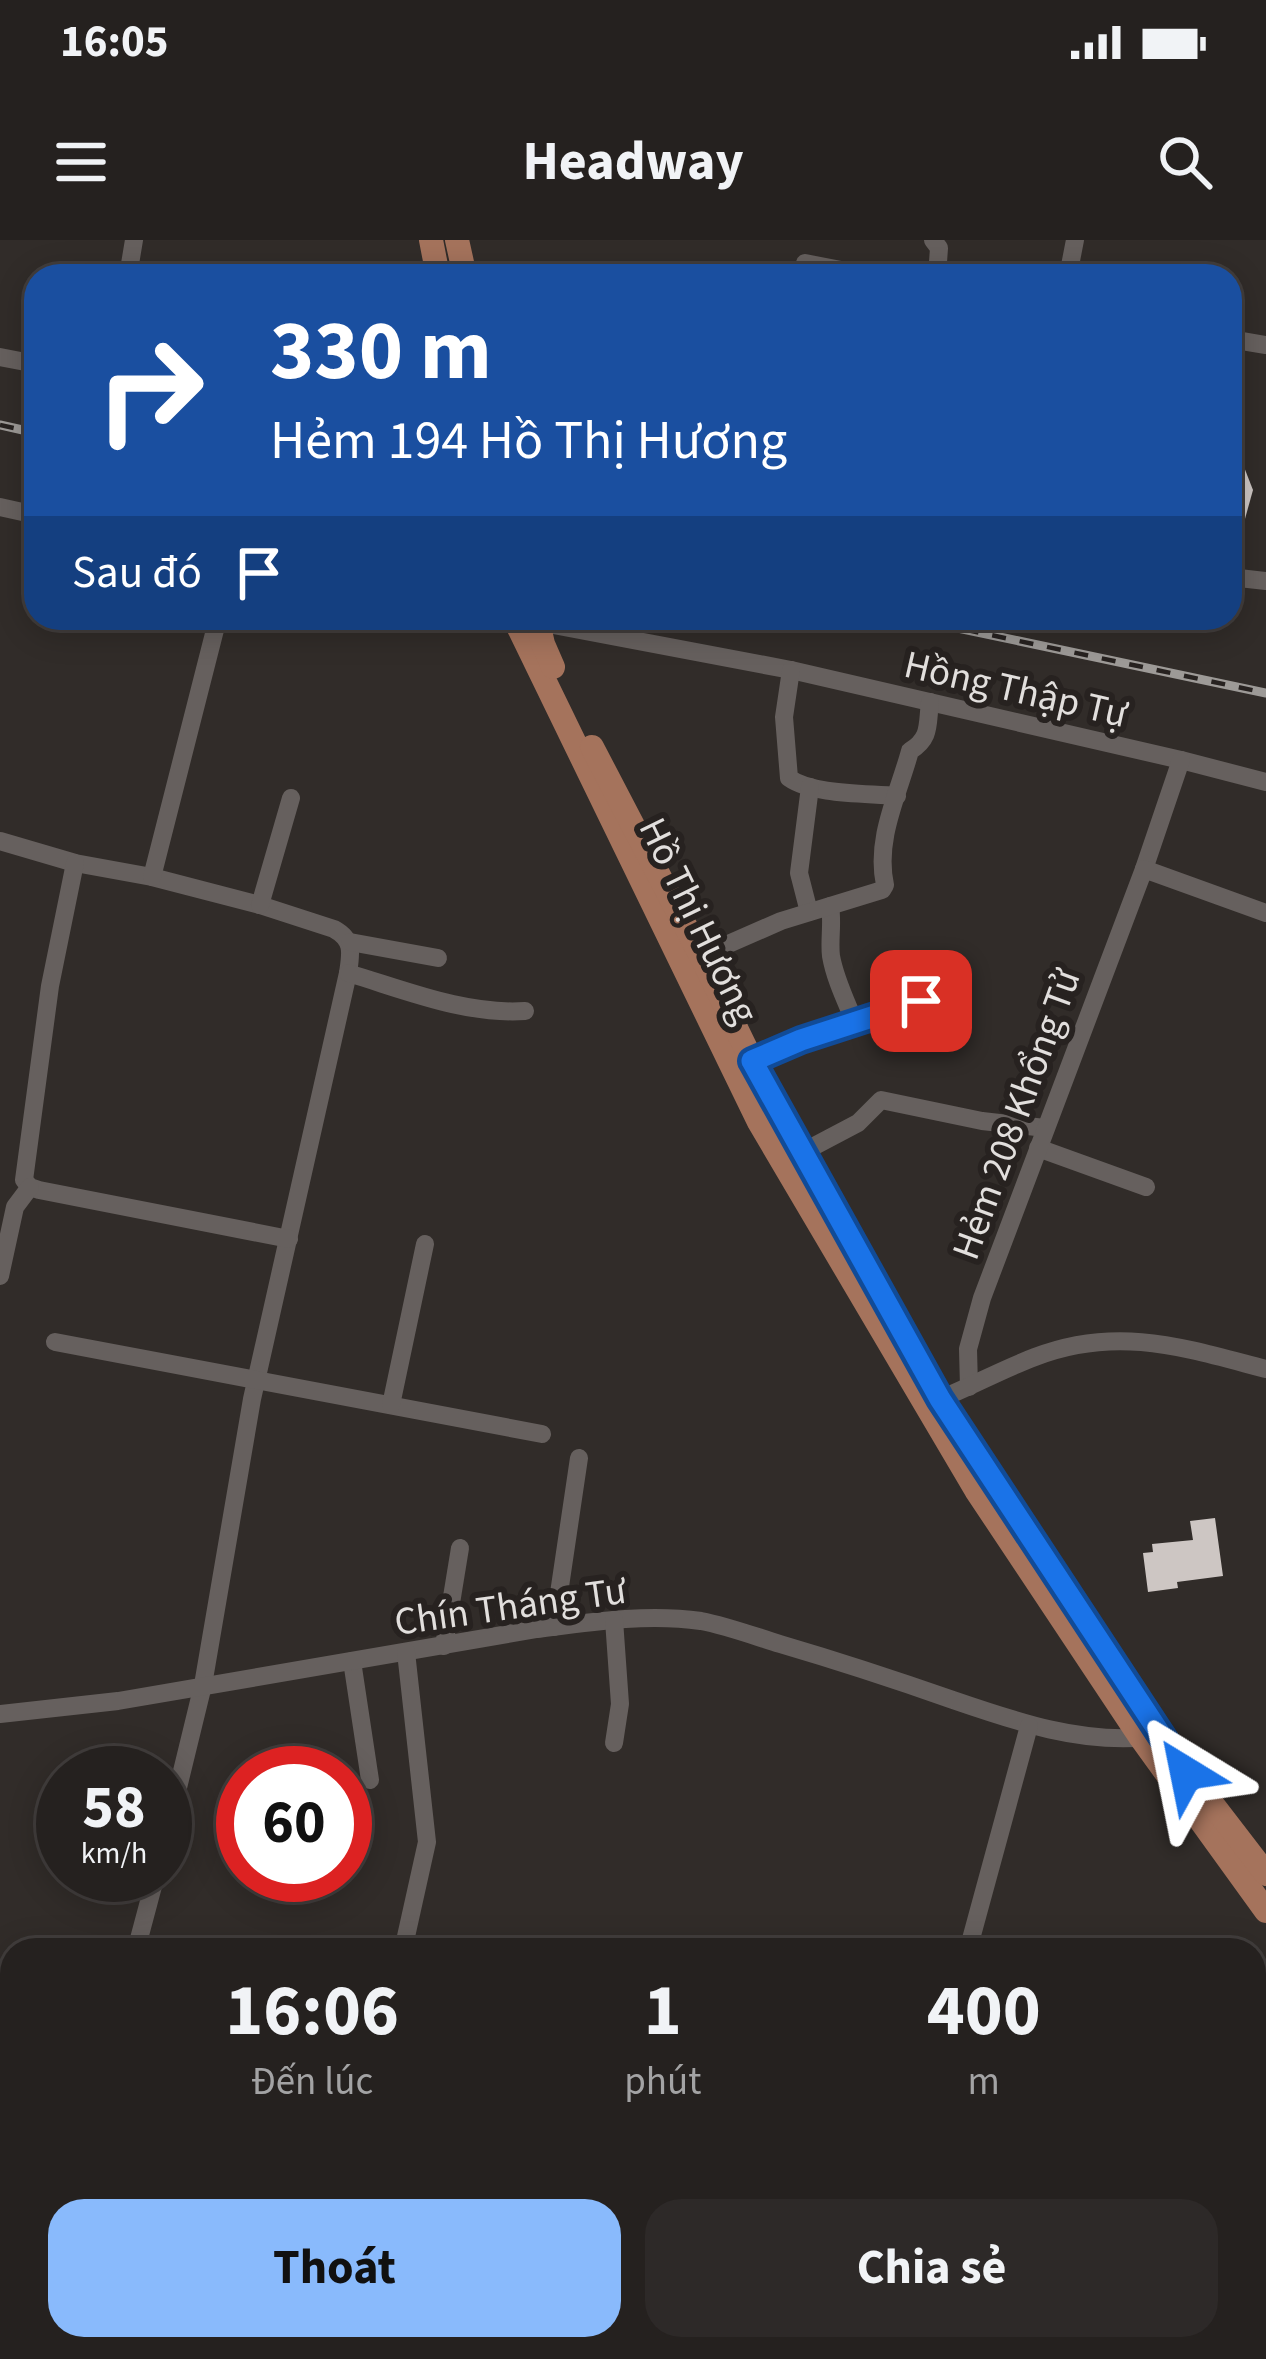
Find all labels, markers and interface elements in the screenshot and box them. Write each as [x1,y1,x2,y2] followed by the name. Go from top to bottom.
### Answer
[60,10,169,74] text: 16:05
[522,124,744,201] text: Headway
[48,129,114,195] icon: menu
[1152,129,1218,195] icon: search
[270,292,492,412] text: 330 m
[72,312,228,468] icon: right
[270,403,787,480] text: Hẻm 194 Hồ Thị Hương
[226,540,292,606] icon: arrive
[72,541,202,605] text: Sau đó
[899,637,1133,743] street label: Hồng Thập Tự
[624,809,772,1034] street label: Hồ Thị Hương
[870,950,972,1052] pin
[938,961,1096,1268] street label: Hẻm 208 Khổng Tử
[888,968,954,1034] icon: arrive
[391,1563,630,1651] street label: Chín Tháng Tư
[1123,1710,1249,1836] position arrow
[216,1746,372,1902] speed limit sign: 60
[82,1766,146,1851] text: 58
[81,1832,147,1875] text: km/h
[225,1960,399,2063] text: 16:06
[644,1960,682,2063] text: 1
[927,1960,1041,2063] text: 400
[251,2054,373,2110] text: Đến lúc
[624,2054,701,2110] text: phút
[968,2054,1000,2110] text: m
[48,2199,621,2337] button: Thoát
[645,2199,1218,2337] button: Chia sẻ

